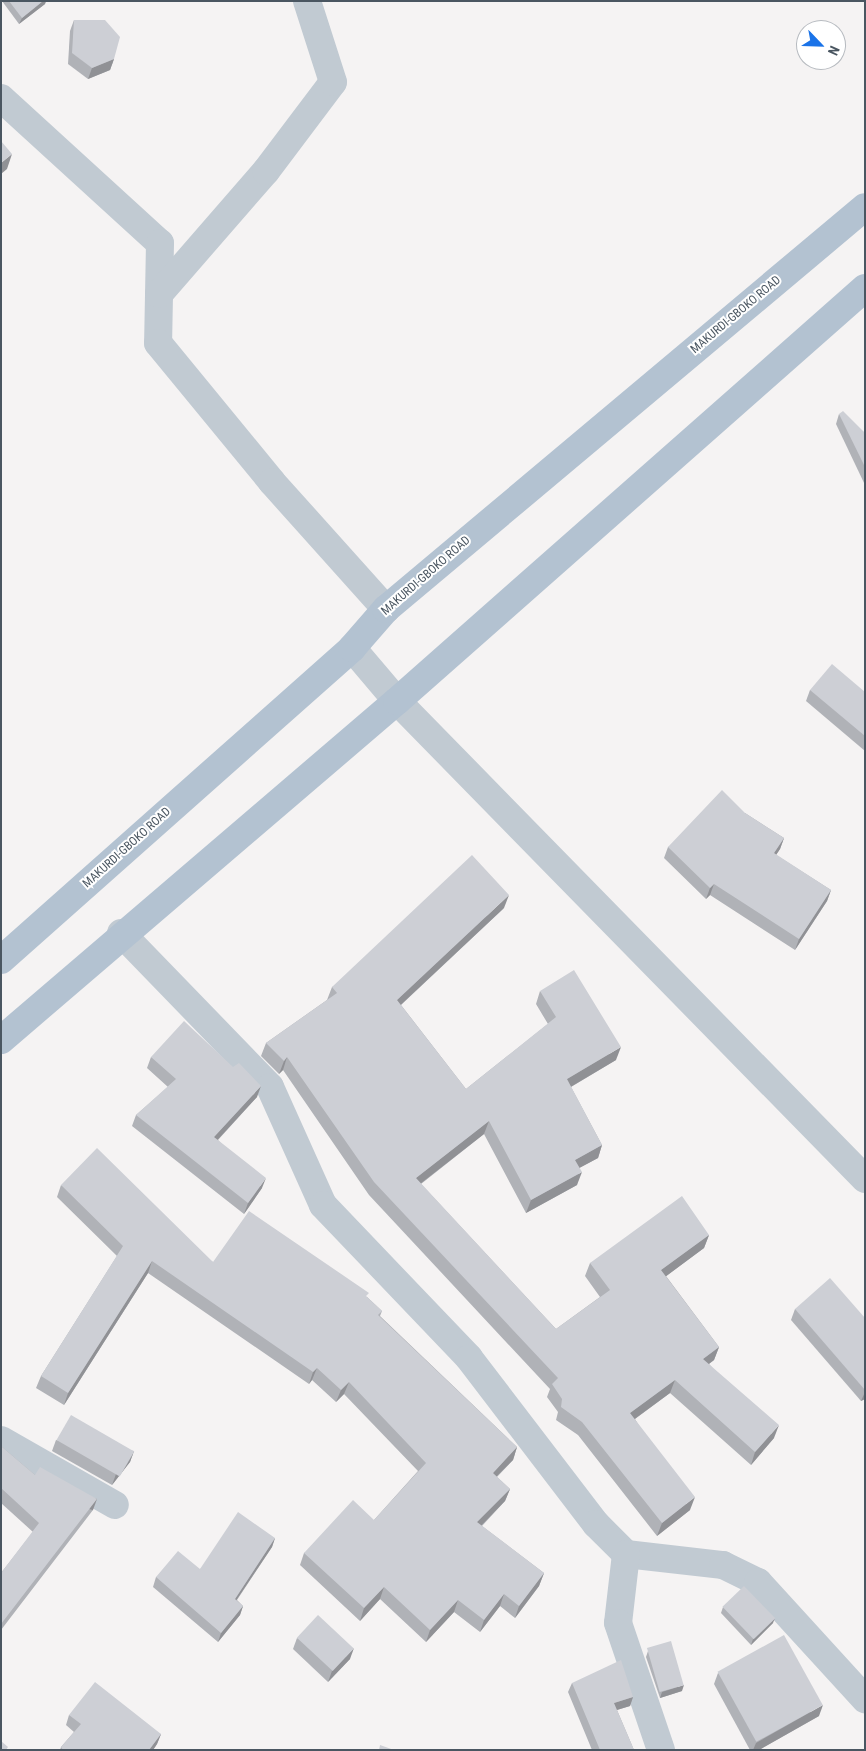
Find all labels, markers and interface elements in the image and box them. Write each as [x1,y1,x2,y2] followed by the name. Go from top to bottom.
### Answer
[796,20,846,70] north arrow
[825,44,843,58] text: N
[688,273,784,357] street label: MAKURDI-GBOKO ROAD
[379,534,473,618] street label: MAKURDI-GBOKO ROAD
[80,805,174,891] street label: MAKURDI-GBOKO ROAD

